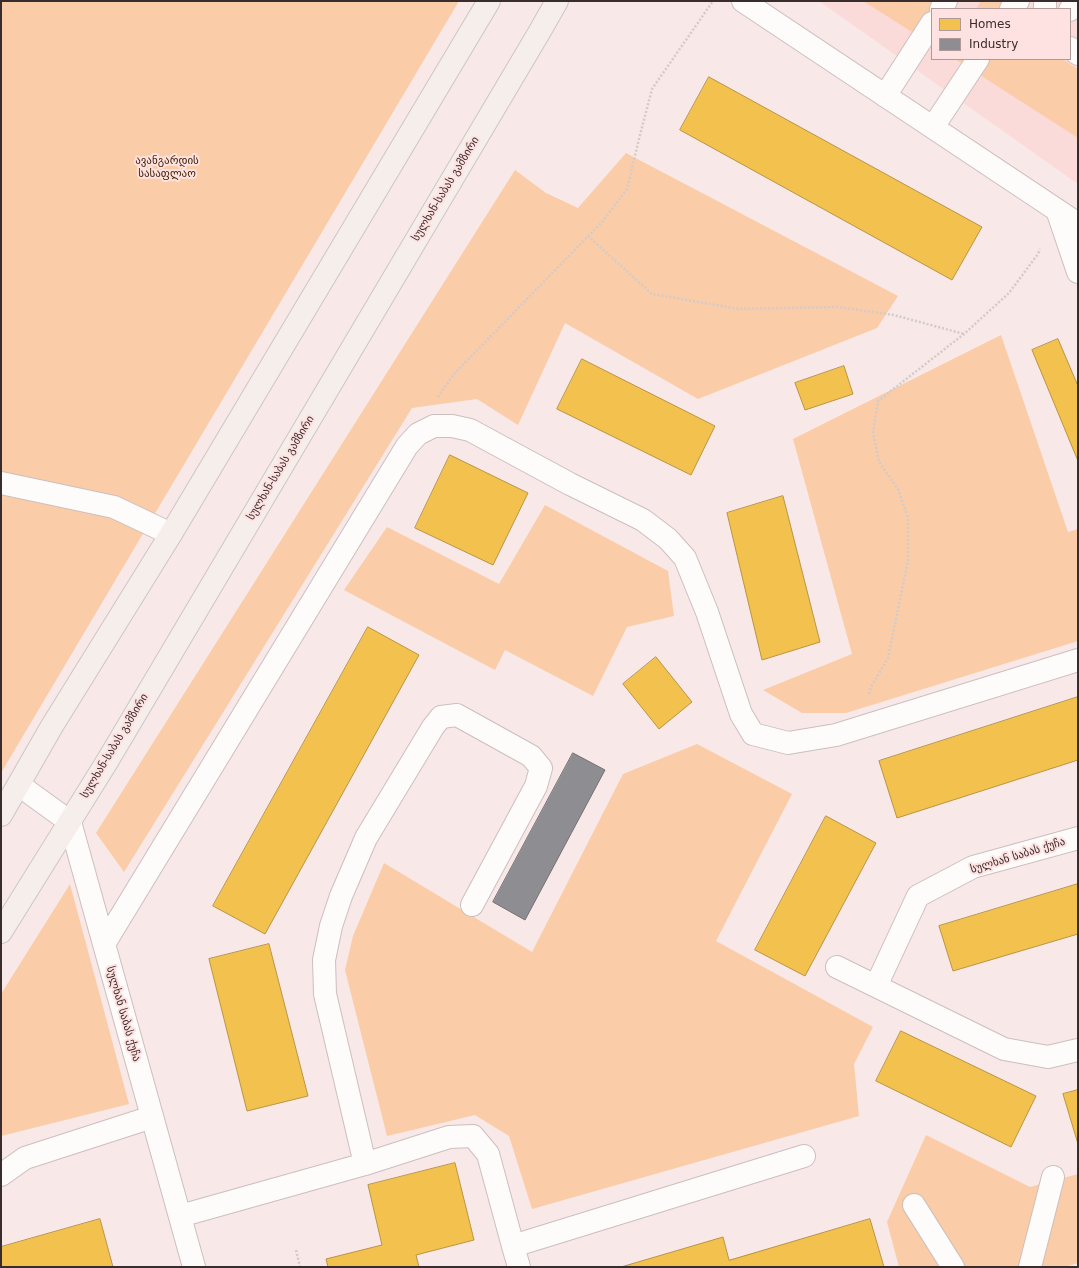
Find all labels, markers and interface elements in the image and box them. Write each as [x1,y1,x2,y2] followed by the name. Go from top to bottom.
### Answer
[931,8,1071,60] legend
[969,17,1011,31] text: Homes
[969,37,1018,51] text: Industry
[410,134,482,244] street label: სულხან-საბას გამზირი
[135,154,199,180] park label: ავანგარდის სასაფლაო
[245,413,317,523] street label: სულხან-საბას გამზირი
[79,691,151,801] street label: სულხან-საბას გამზირი
[969,835,1067,877] street label: სულხან საბას ქუჩა
[103,965,143,1063] street label: სულხან საბას ქუჩა

